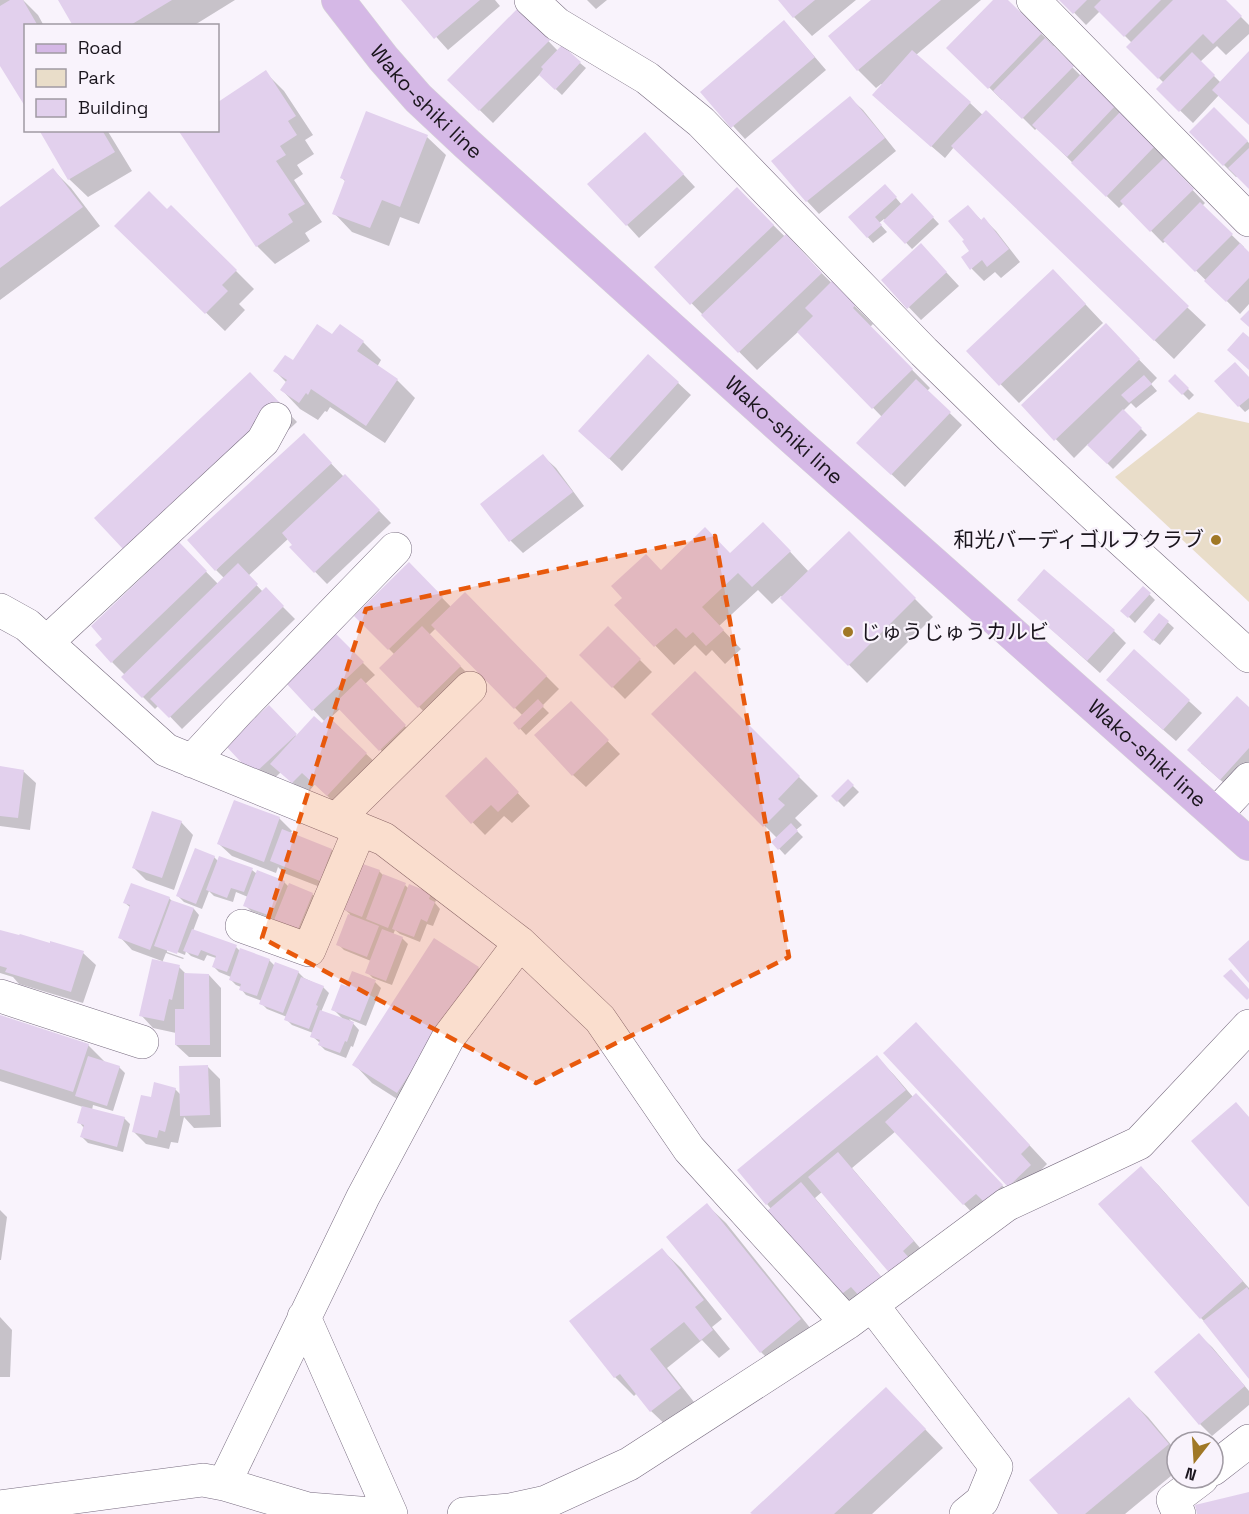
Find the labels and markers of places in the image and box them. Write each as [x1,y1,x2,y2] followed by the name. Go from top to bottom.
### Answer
[953,526,1204,553] place label: 和光バーディゴルフクラブ
[1209,533,1223,547] marker: 和光バーディゴルフクラブ
[860,618,1049,645] place label: じゅうじゅうカルビ
[841,625,855,639] marker: じゅうじゅうカルビ

